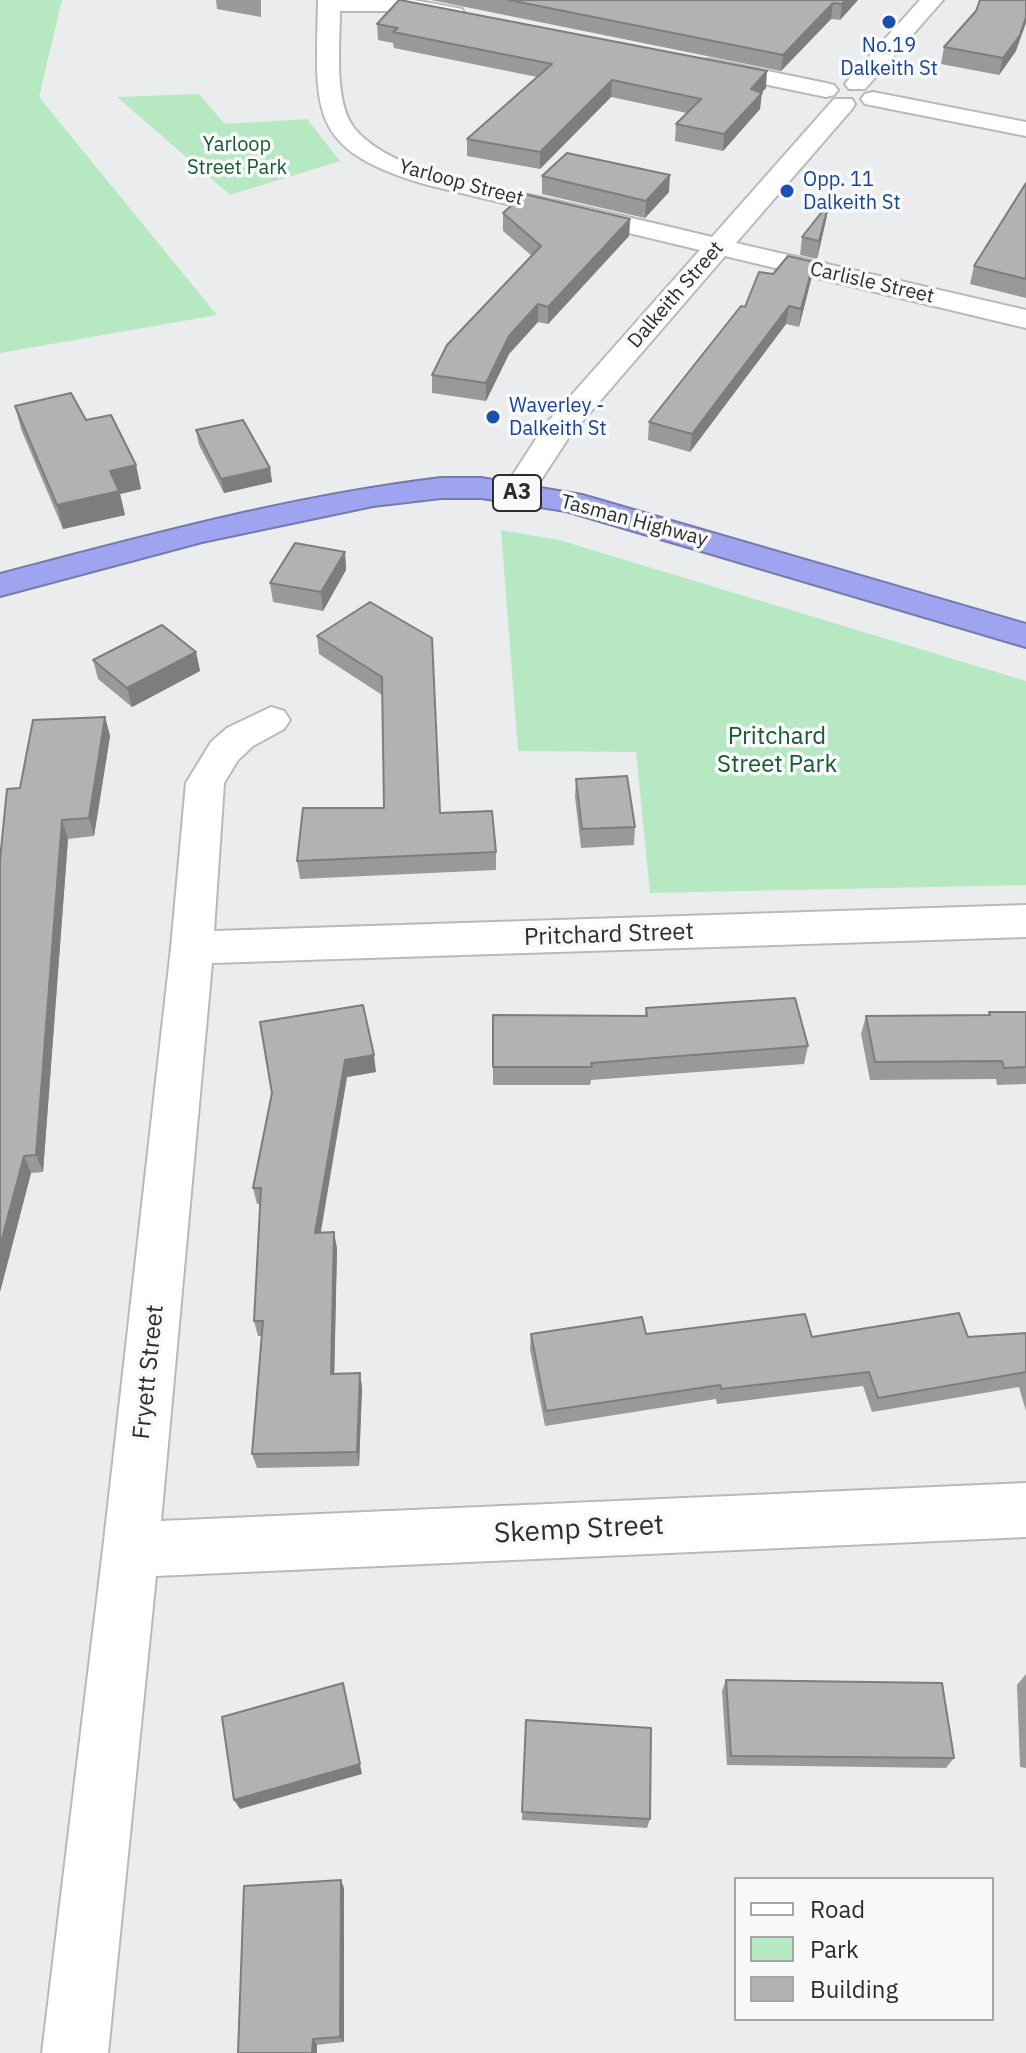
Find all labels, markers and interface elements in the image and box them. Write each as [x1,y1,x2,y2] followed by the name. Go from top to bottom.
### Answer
[880,13,898,31] marker: No.19 Dalkeith St
[840,34,938,81] place label: No.19 Dalkeith St
[187,133,287,180] park label: Yarloop Street Park
[396,155,526,211] street label: Yarloop Street
[803,168,900,215] place label: Opp. 11 Dalkeith St
[778,182,796,200] marker: Opp. 11 Dalkeith St
[623,237,729,353] street label: Dalkeith Street
[808,257,936,309] street label: Carlisle Street
[509,394,606,441] place label: Waverley - Dalkeith St
[484,408,502,426] marker: Waverley - Dalkeith St
[493,475,541,511] road number: A3
[558,490,710,552] street label: Tasman Highway
[717,723,837,779] park label: Pritchard Street Park
[524,918,694,952] street label: Pritchard Street
[128,1303,170,1441] street label: Fryett Street
[493,1509,665,1551] street label: Skemp Street
[734,1877,994,2021] legend
[810,1893,865,1925] text: Road
[810,1933,859,1965] text: Park
[810,1973,898,2005] text: Building

